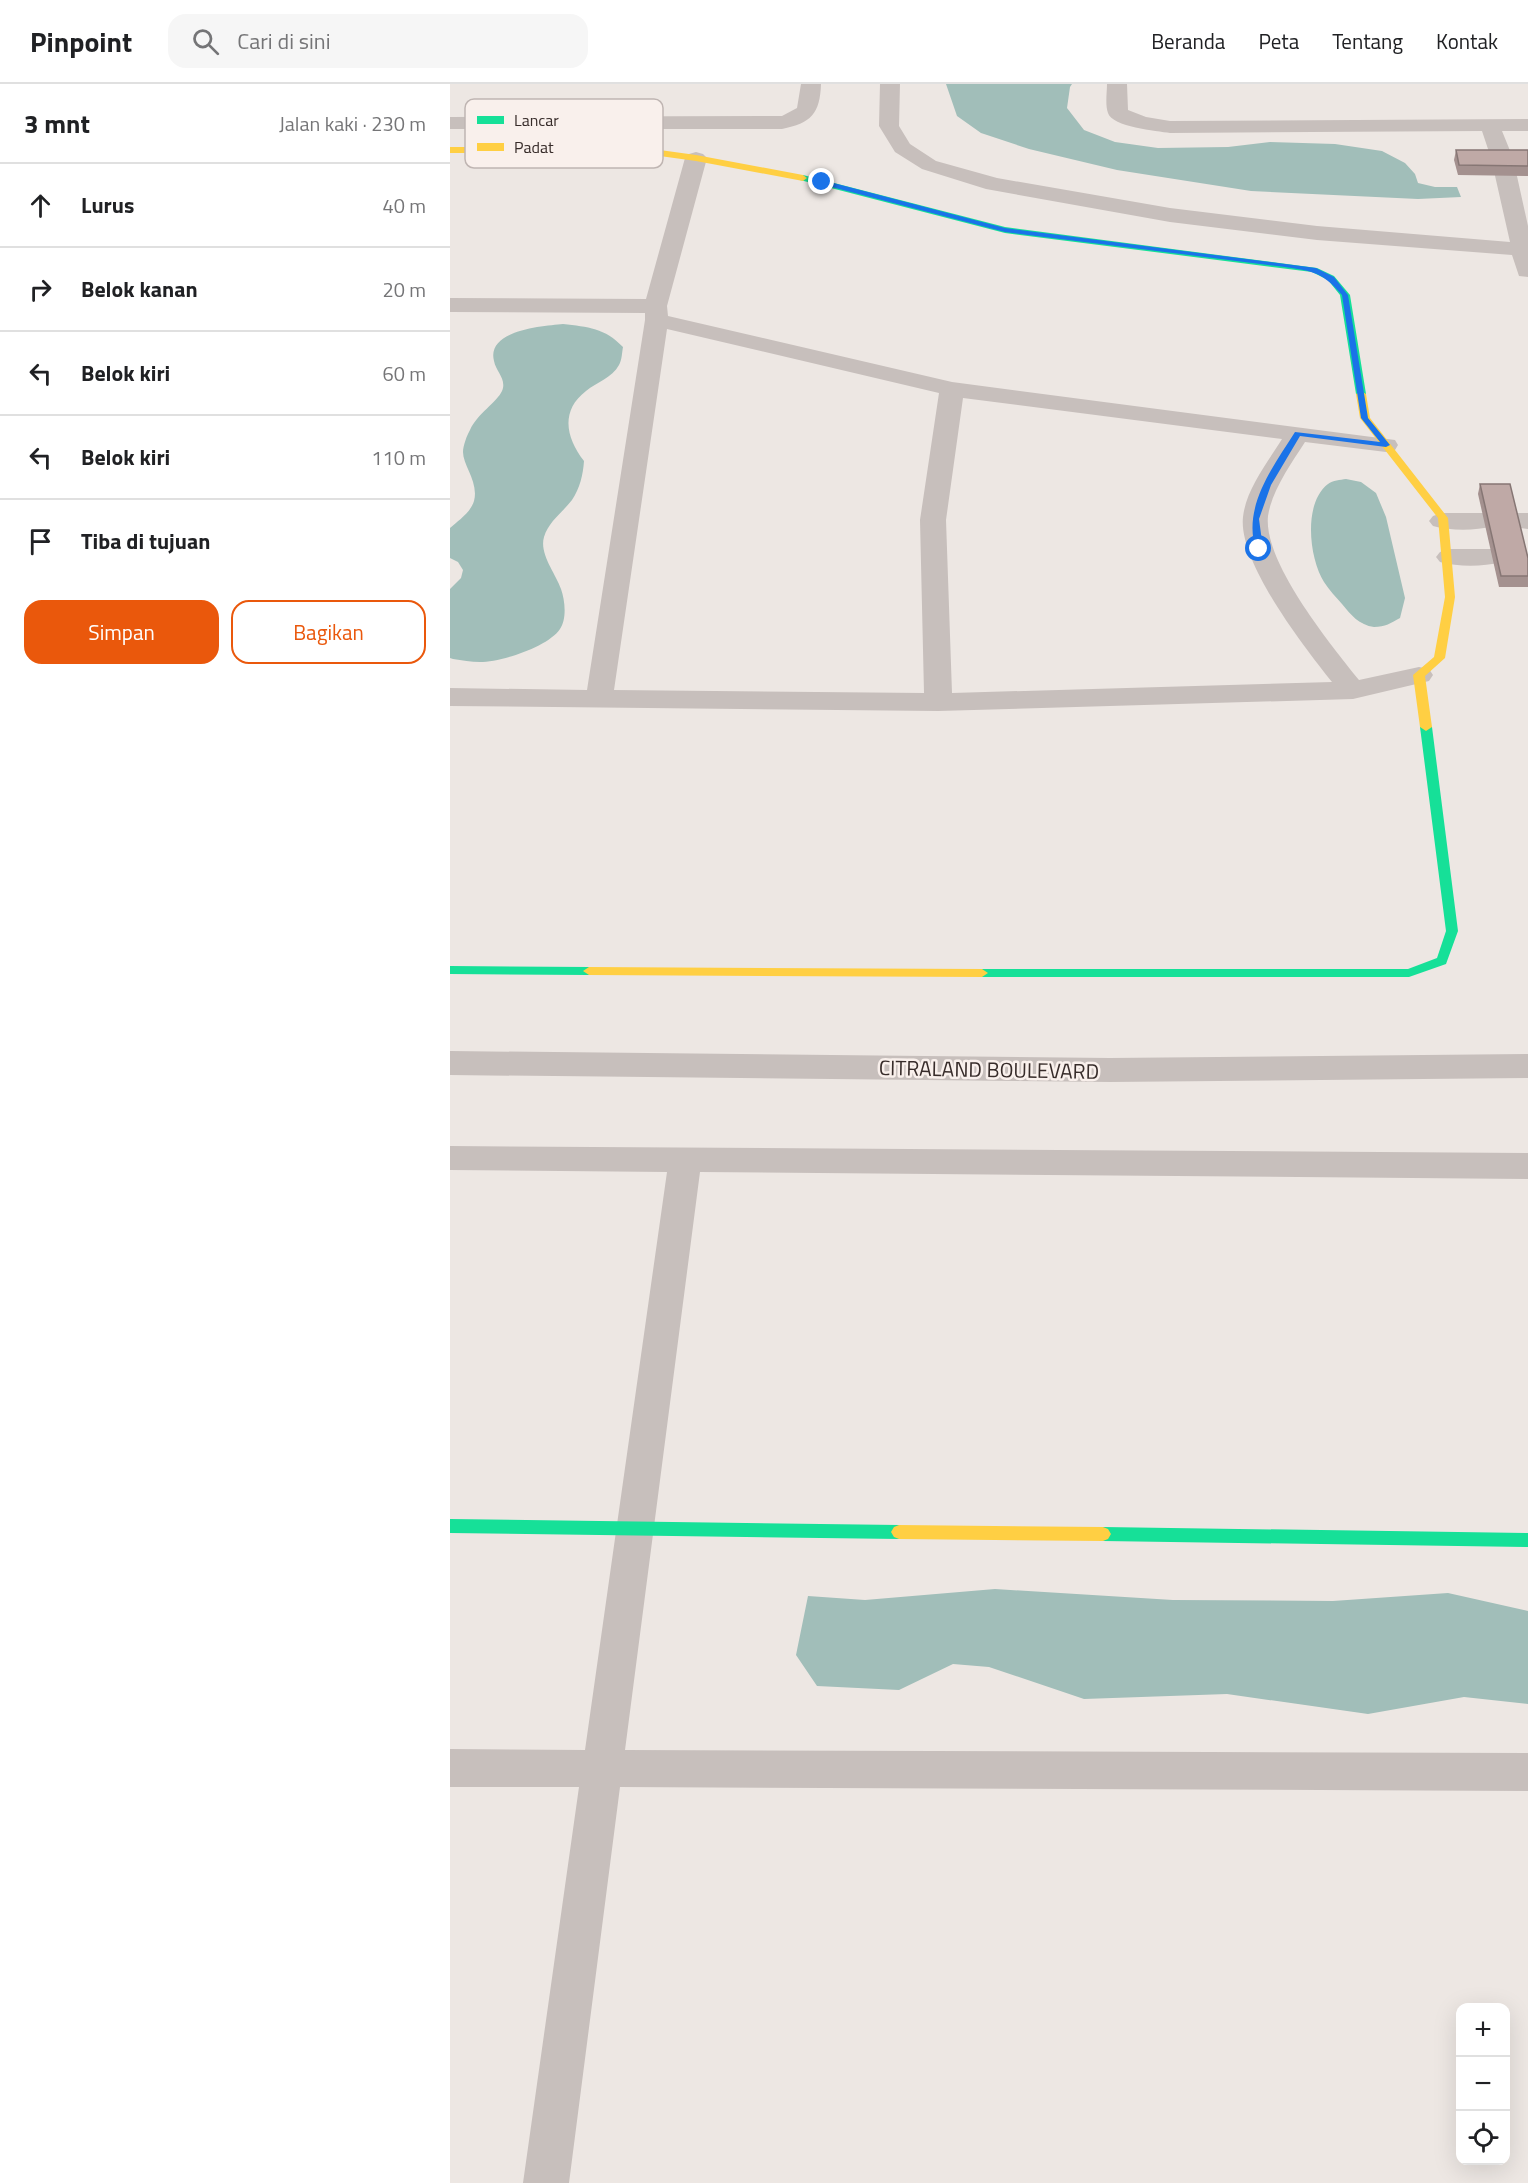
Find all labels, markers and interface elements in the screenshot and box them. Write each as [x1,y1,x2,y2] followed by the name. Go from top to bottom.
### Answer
[168,14,588,68] search box
[30,20,132,63] text: Pinpoint
[237,24,330,58] text: Cari di sini
[189,25,222,58] icon: search
[1151,25,1225,57] text: Beranda
[1258,25,1299,57] text: Peta
[1332,25,1403,57] text: Tentang
[1436,25,1498,57] text: Kontak
[465,99,663,168] legend
[24,104,90,143] text: 3 mnt
[279,108,426,139] text: Jalan kaki · 230 m
[514,108,559,132] text: Lancar
[514,135,554,159] text: Padat
[808,168,834,194] route end
[81,188,134,222] text: Lurus
[24,189,57,222] icon: ahead
[382,190,426,221] text: 40 m
[81,272,198,306] text: Belok kanan
[24,273,57,306] icon: right
[382,274,426,305] text: 20 m
[81,356,170,390] text: Belok kiri
[24,357,57,390] icon: left
[382,358,426,389] text: 60 m
[81,440,170,474] text: Belok kiri
[24,441,57,474] icon: left
[371,442,426,473] text: 110 m
[81,524,210,558] text: Tiba di tujuan
[24,525,57,558] icon: arrive
[1245,535,1271,561] route start
[24,600,219,664] button: Simpan
[231,600,426,664] button: Bagikan
[878,1051,1100,1087] street label: CITRALAND BOULEVARD
[1456,2003,1510,2165] map controls
[1456,2003,1510,2057] button: +
[1456,2057,1510,2111] button: −
[1456,2111,1510,2165] button: locate

